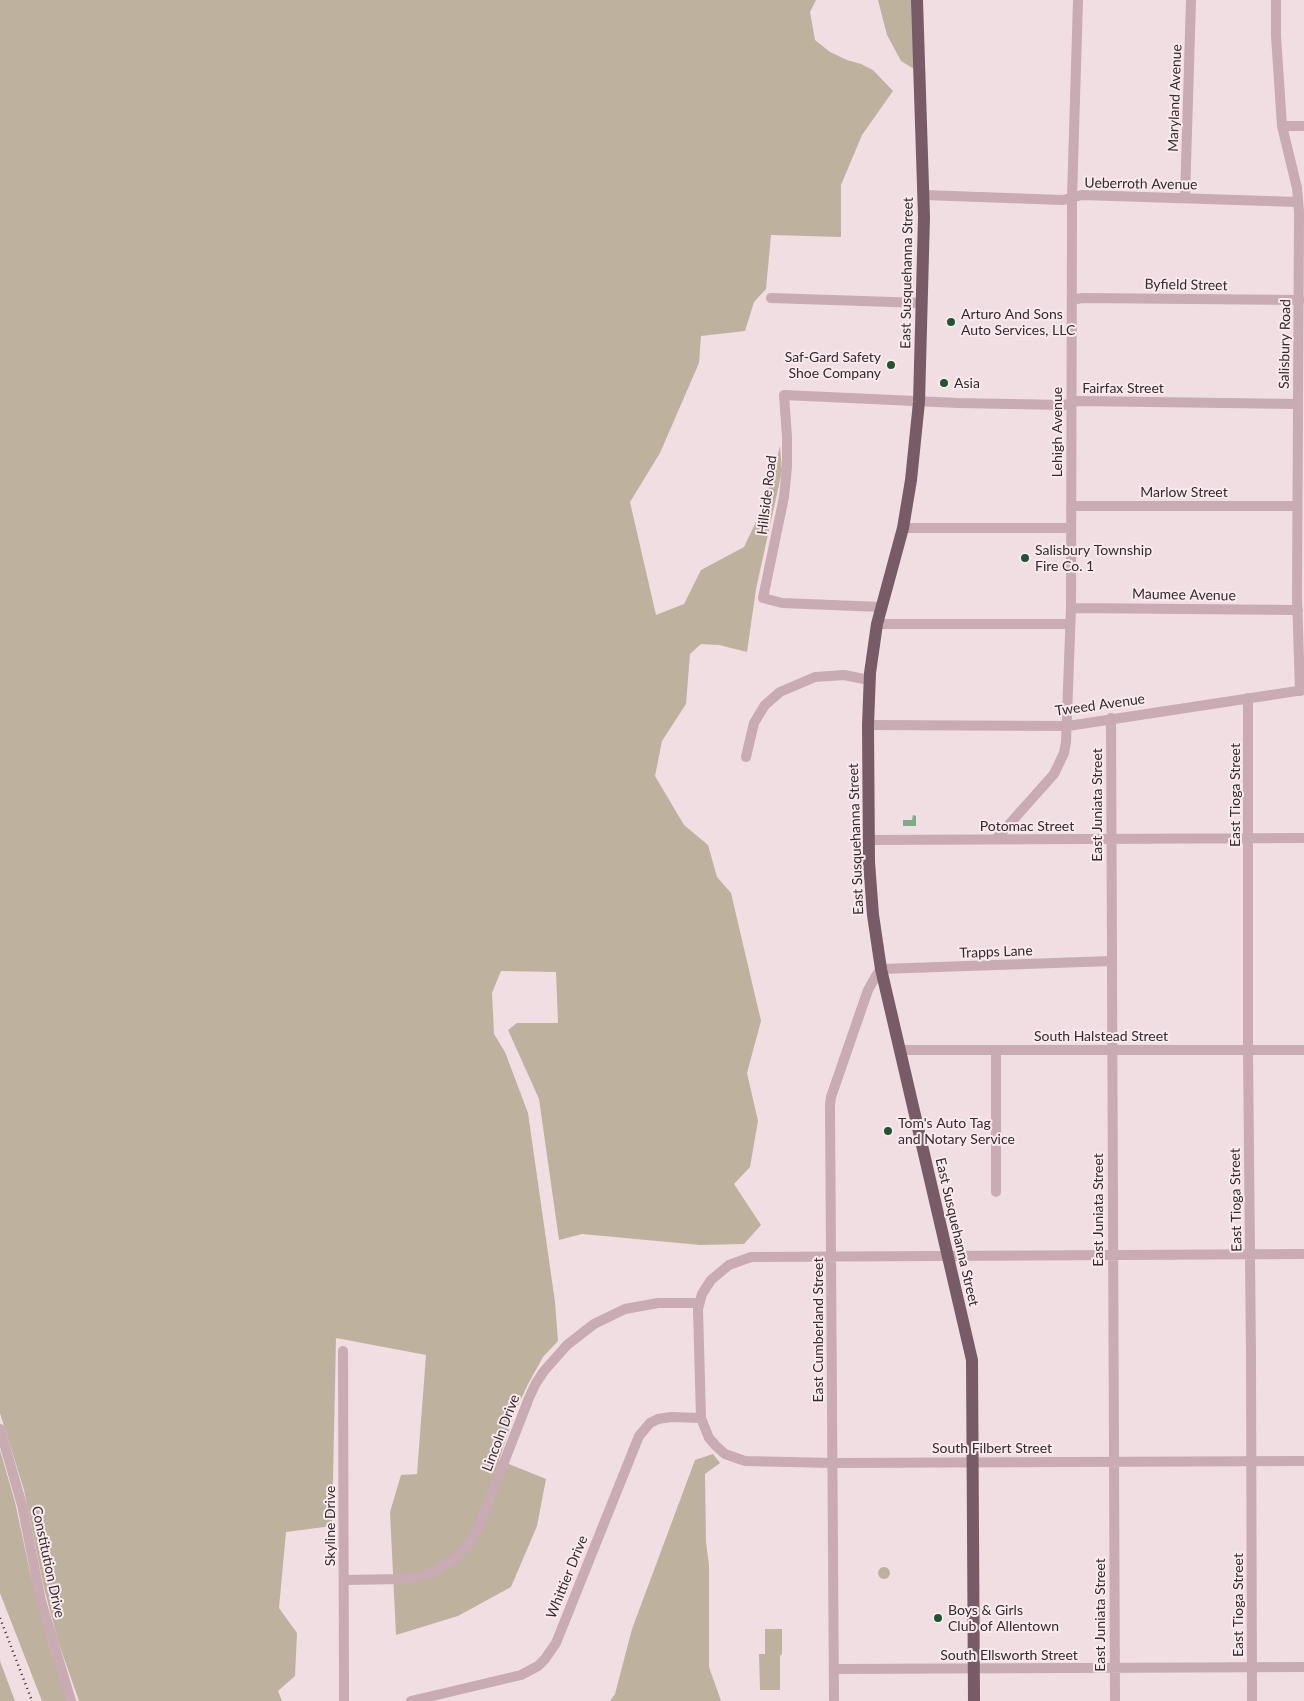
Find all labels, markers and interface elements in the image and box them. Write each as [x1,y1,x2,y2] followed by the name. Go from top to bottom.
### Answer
[1165,44,1185,152] street label: Maryland Avenue
[1084,175,1198,193] street label: Ueberroth Avenue
[897,197,917,349] street label: East Susquehanna Street
[1144,276,1228,294] street label: Byfield Street
[1276,299,1294,389] street label: Salisbury Road
[961,306,1075,338] place label: Arturo And Sons Auto Services, LLC
[945,316,957,328] marker: Arturo And Sons Auto Services, LLC
[785,349,881,382] place label: Saf-Gard Safety Shoe Company
[885,359,897,371] marker: Saf-Gard Safety Shoe Company
[954,375,980,391] place label: Asia
[938,377,950,389] marker: Asia
[1082,380,1164,396] street label: Fairfax Street
[1049,387,1065,477] street label: Lehigh Avenue
[754,454,780,536] street label: Hillside Road
[1140,484,1228,500] street label: Marlow Street
[1035,542,1152,574] place label: Salisbury Township Fire Co. 1
[1019,552,1031,564] marker: Salisbury Township Fire Co. 1
[1132,586,1236,604] street label: Maumee Avenue
[1054,690,1146,720] street label: Tweed Avenue
[1227,743,1243,847] street label: East Tioga Street
[1089,748,1105,862] street label: East Juniata Street
[845,763,867,915] street label: East Susquehanna Street
[980,818,1074,834] street label: Potomac Street
[959,942,1033,962] street label: Trapps Lane
[1034,1028,1168,1044] street label: South Halstead Street
[898,1115,1015,1148] place label: Tom's Auto Tag and Notary Service
[882,1125,894,1137] marker: Tom's Auto Tag and Notary Service
[1227,1148,1245,1252] street label: East Tioga Street
[1090,1153,1106,1267] street label: East Juniata Street
[932,1156,982,1308] street label: East Susquehanna Street
[810,1258,826,1402] street label: East Cumberland Street
[479,1392,523,1474] street label: Lincoln Drive
[932,1440,1052,1456] street label: South Filbert Street
[322,1486,338,1566] street label: Skyline Drive
[28,1505,68,1619] street label: Constitution Drive
[543,1533,591,1621] street label: Whittier Drive
[1230,1553,1246,1657] street label: East Tioga Street
[1092,1558,1108,1672] street label: East Juniata Street
[948,1602,1059,1634] place label: Boys & Girls Club of Allentown
[932,1612,944,1624] marker: Boys & Girls Club of Allentown
[940,1647,1078,1663] street label: South Ellsworth Street

